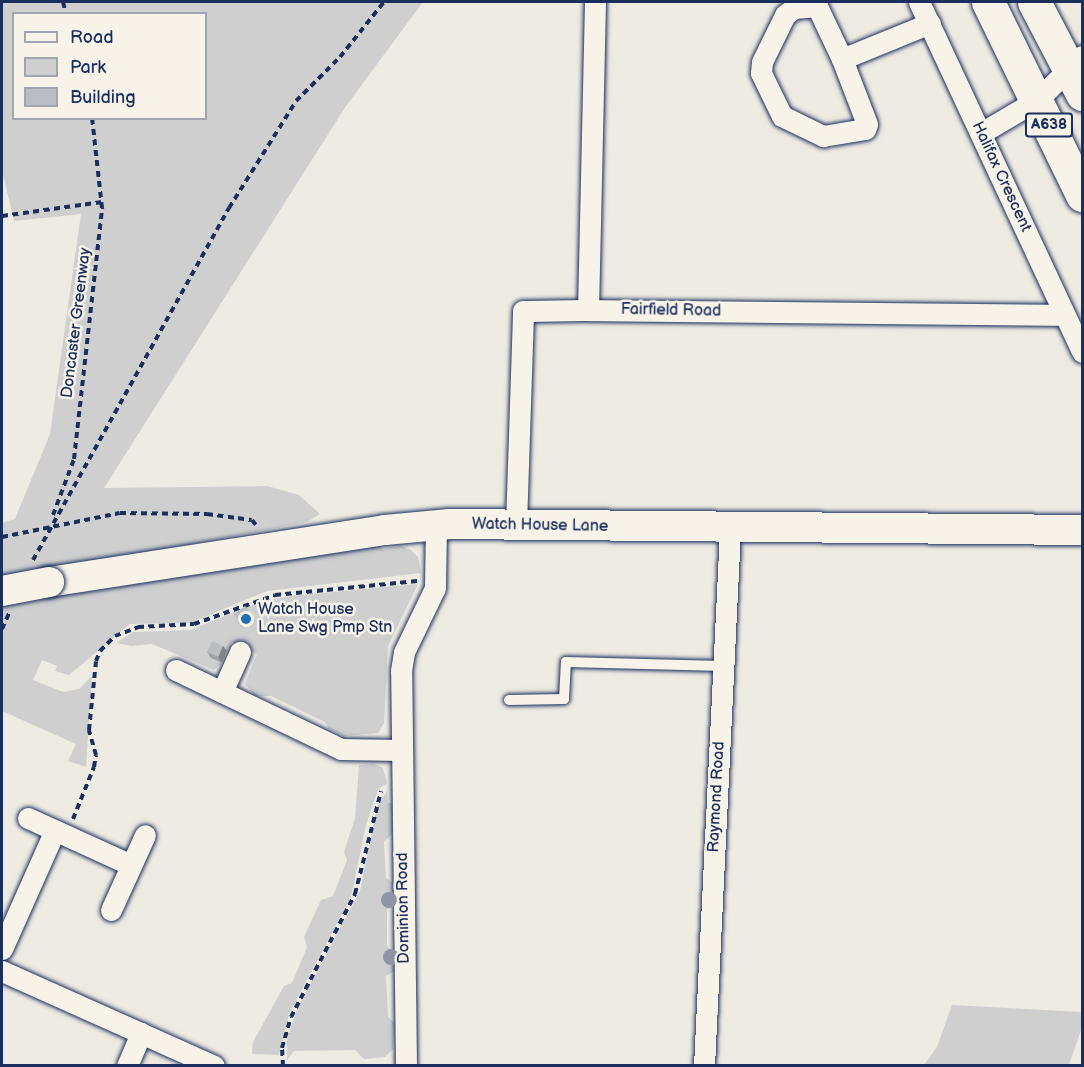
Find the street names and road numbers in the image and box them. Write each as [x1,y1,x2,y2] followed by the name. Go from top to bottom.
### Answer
[1024,113,1074,137] road number: A638
[967,119,1035,235] street label: Halifax Crescent
[58,247,96,399] street label: Doncaster Greenway
[621,301,721,321] street label: Fairfield Road
[472,515,608,537] street label: Watch House Lane
[705,741,729,853] street label: Raymond Road
[393,852,415,964] street label: Dominion Road

